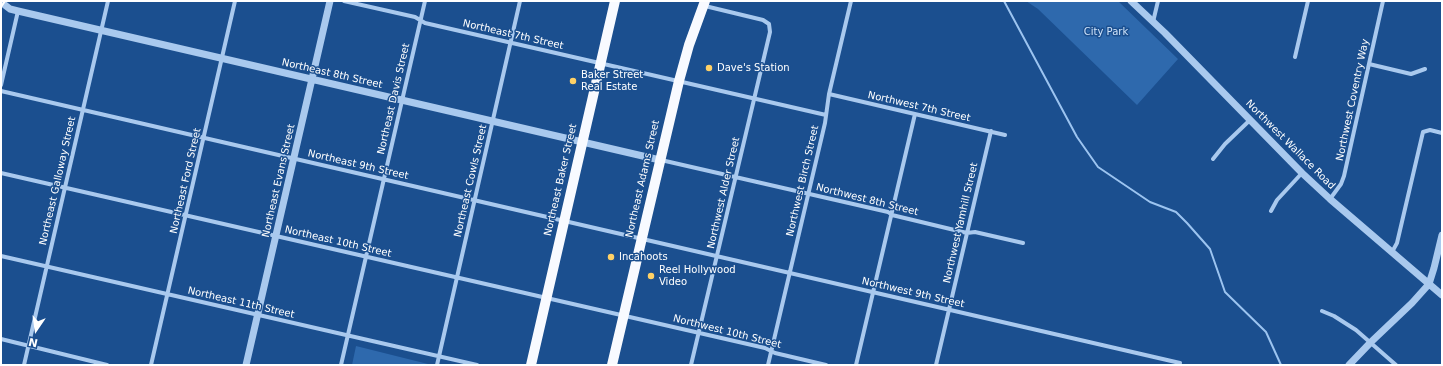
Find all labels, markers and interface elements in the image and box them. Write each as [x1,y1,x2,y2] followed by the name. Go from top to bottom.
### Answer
[462,18,564,52] street label: Northeast 7th Street
[1084,26,1128,38] park label: City Park
[1334,38,1372,162] street label: Northwest Coventry Way
[375,42,413,156] street label: Northeast Davis Street
[281,57,383,91] street label: Northeast 8th Street
[717,62,790,74] place label: Dave's Station
[704,63,714,73] marker: Dave's Station
[581,69,643,92] place label: Baker Street Real Estate
[568,76,578,86] marker: Baker Street Real Estate
[867,89,971,125] street label: Northwest 7th Street
[1243,98,1337,192] street label: Northwest Wallace Road
[37,115,79,247] street label: Northeast Galloway Street
[624,119,662,239] street label: Northeast Adams Street
[260,123,298,239] street label: Northeast Evans Street
[452,123,490,239] street label: Northeast Cowls Street
[542,123,580,237] street label: Northeast Baker Street
[784,124,822,238] street label: Northwest Birch Street
[168,127,204,235] street label: Northeast Ford Street
[705,136,743,250] street label: Northwest Alder Street
[307,148,409,182] street label: Northeast 9th Street
[941,162,981,284] street label: Northwest Yamhill Street
[815,182,919,218] street label: Northwest 8th Street
[283,224,393,260] street label: Northeast 10th Street
[619,251,668,263] place label: Incahoots
[606,252,616,262] marker: Incahoots
[659,264,736,288] place label: Reel Hollywood Video
[646,271,656,281] marker: Reel Hollywood Video
[861,275,965,311] street label: Northwest 9th Street
[186,285,296,321] street label: Northeast 11th Street
[16,310,56,350] north arrow
[672,313,782,351] street label: Northwest 10th Street
[27,335,39,350] text: N

